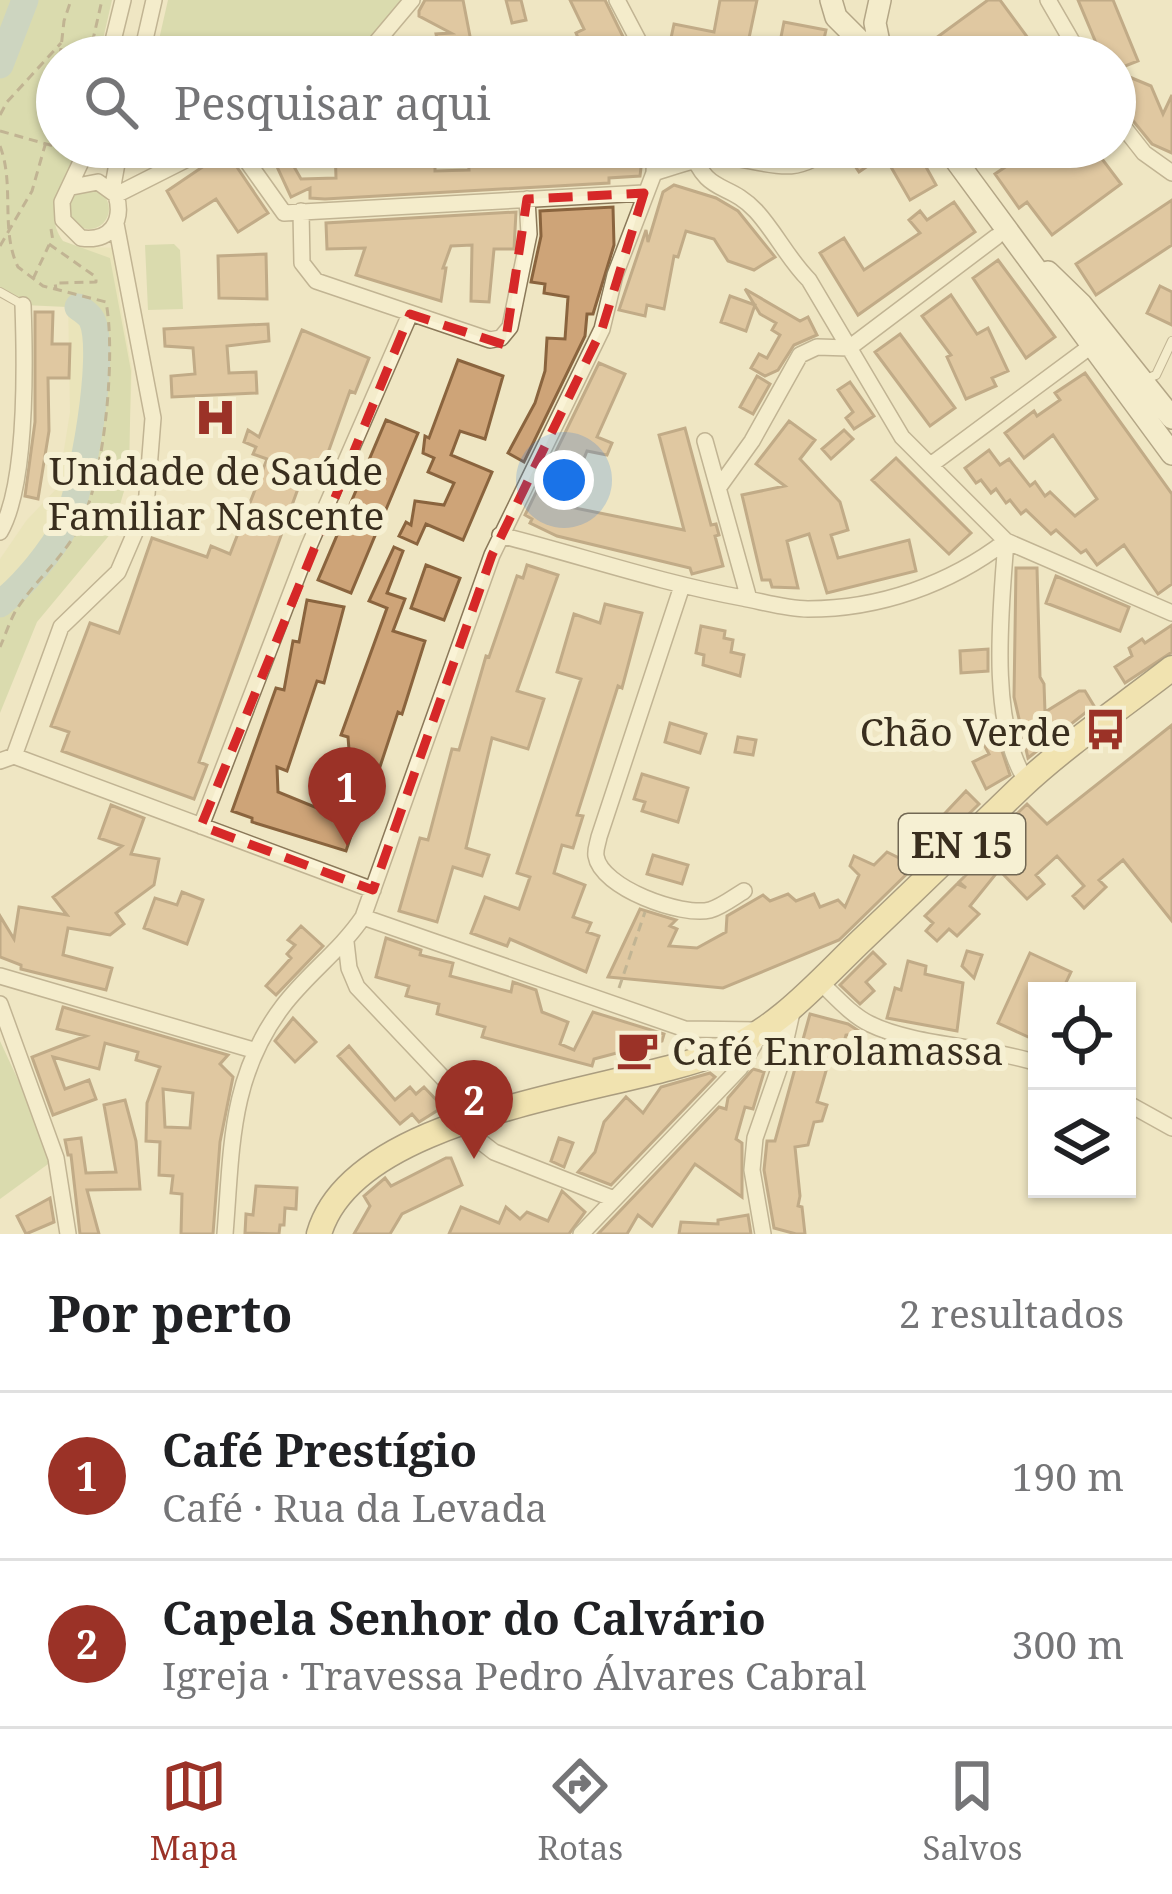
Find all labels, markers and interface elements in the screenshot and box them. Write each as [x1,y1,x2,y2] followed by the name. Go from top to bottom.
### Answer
[36,36,1136,168] search box
[78,69,144,135] icon: search
[174,72,491,133] text: Pesquisar aqui
[193,394,239,440] hospital icon: Unidade de Saúde Familiar Nascente
[48,443,384,541] place label: Unidade de Saúde Familiar Nascente
[534,450,594,510] your location
[860,704,1071,757] place label: Chão Verde
[1082,707,1128,753] bus stop icon: Chão Verde
[308,747,386,846] pin: 1
[899,814,1025,874] road number: EN 15
[1028,982,1136,1198] map controls
[1028,982,1136,1090] button: locate
[672,1023,1004,1076] place label: Café Enrolamassa
[615,1026,661,1072] cafe icon: Café Enrolamassa
[435,1060,513,1159] pin: 2
[1028,1090,1136,1198] button: layers
[48,1277,293,1347] text: Por perto
[899,1286,1124,1339] text: 2 resultados
[162,1419,477,1480] text: Café Prestígio
[76,1449,98,1502] text: 1
[1012,1449,1124,1502] text: 190 m
[162,1480,547,1533] text: Café · Rua da Levada
[162,1587,766,1648] text: Capela Senhor do Calvário
[76,1617,98,1670] text: 2
[1012,1617,1124,1670] text: 300 m
[162,1648,866,1701] text: Igreja · Travessa Pedro Álvares Cabral
[150,1753,238,1870] tab: Mapa
[537,1753,623,1870] tab: Rotas
[923,1753,1022,1870] tab: Salvos

